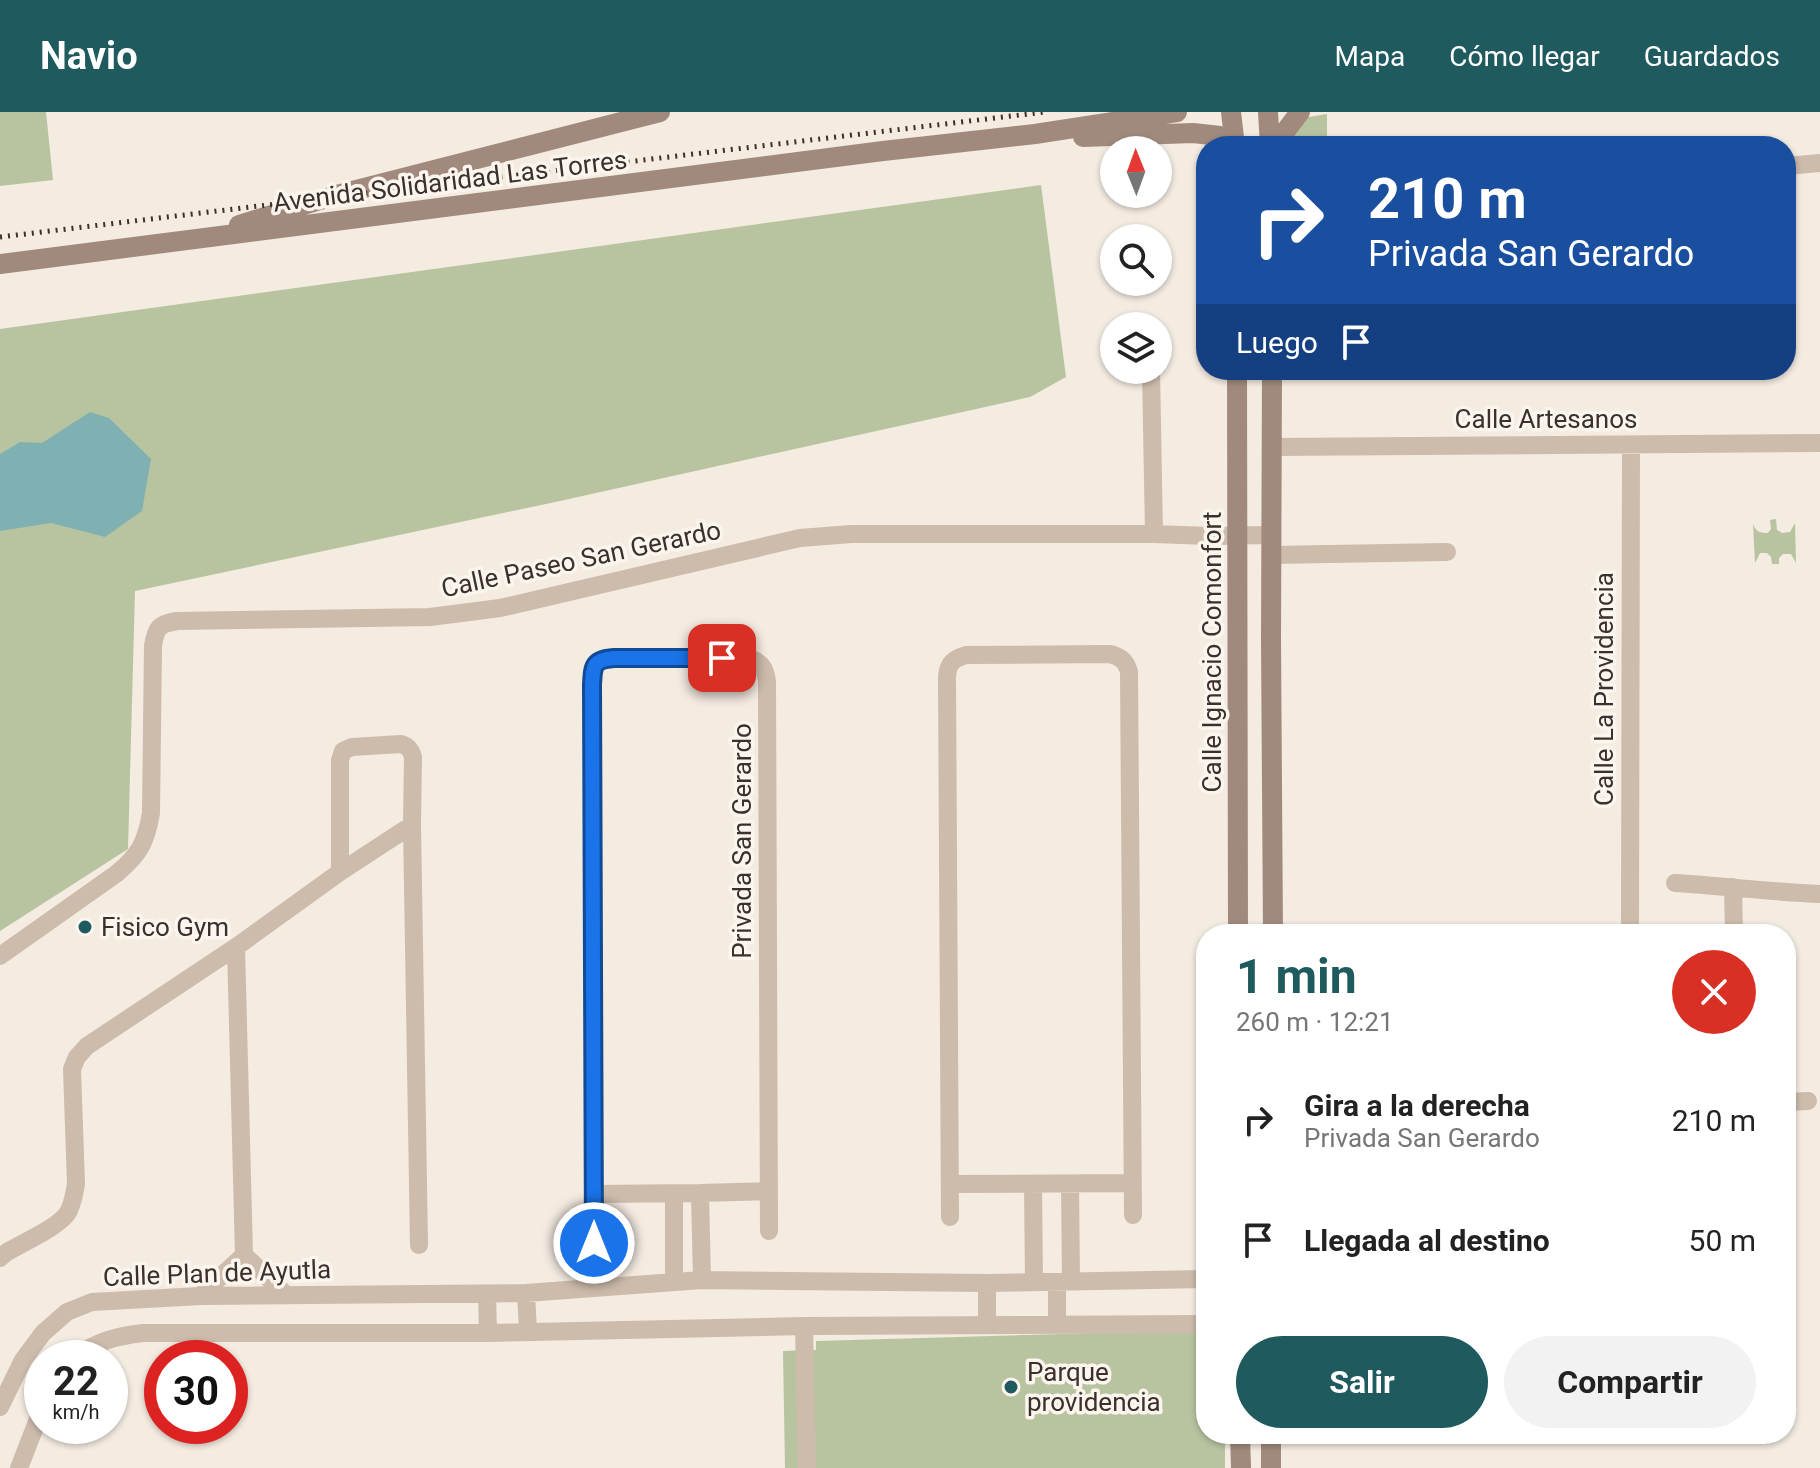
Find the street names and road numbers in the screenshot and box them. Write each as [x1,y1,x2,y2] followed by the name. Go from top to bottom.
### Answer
[271,144,629,218] street label: Avenida Solidaridad Las Torres
[1455,404,1637,434] street label: Calle Artesanos
[1197,512,1227,792] street label: Calle Ignacio Comonfort
[438,515,724,603] street label: Calle Paseo San Gerardo
[1589,572,1619,806] street label: Calle La Providencia
[727,723,757,959] street label: Privada San Gerardo
[102,1254,332,1292] street label: Calle Plan de Ayutla

